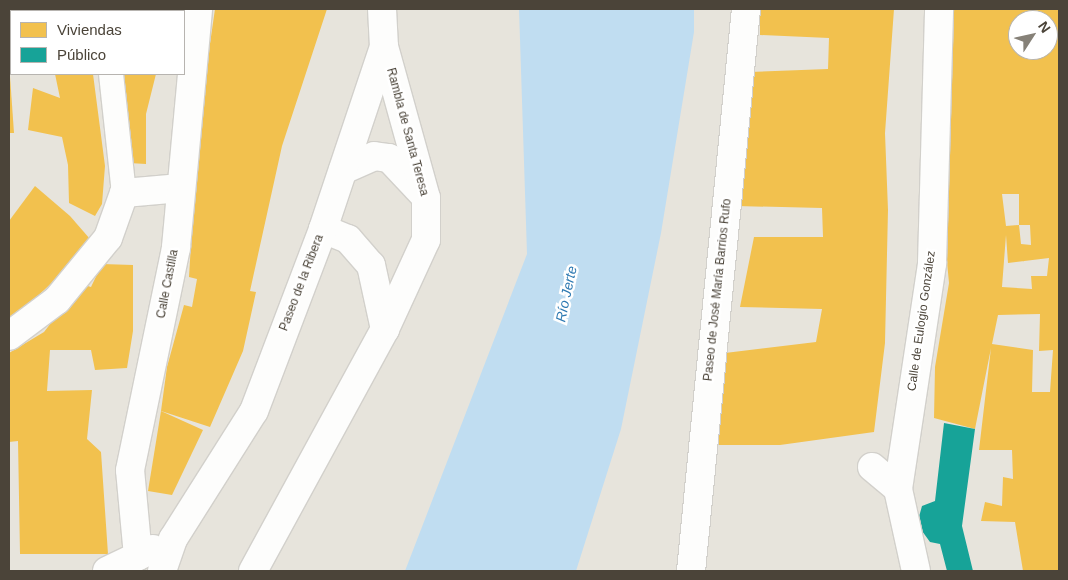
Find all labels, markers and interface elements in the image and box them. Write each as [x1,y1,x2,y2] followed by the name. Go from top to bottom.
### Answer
[10,10,185,75] legend
[1008,10,1058,60] north arrow
[1035,18,1054,36] text: N
[57,21,122,38] text: Viviendas
[57,46,106,63] text: Público
[383,66,431,198] street label: Rambla de Santa Teresa
[701,198,735,382] street label: Paseo de José María Barrios Rufo
[277,233,327,333] street label: Paseo de la Ribera
[154,248,182,320] street label: Calle Castilla
[905,250,939,392] street label: Calle de Eulogio González
[552,264,580,324] water label: Río Jerte

